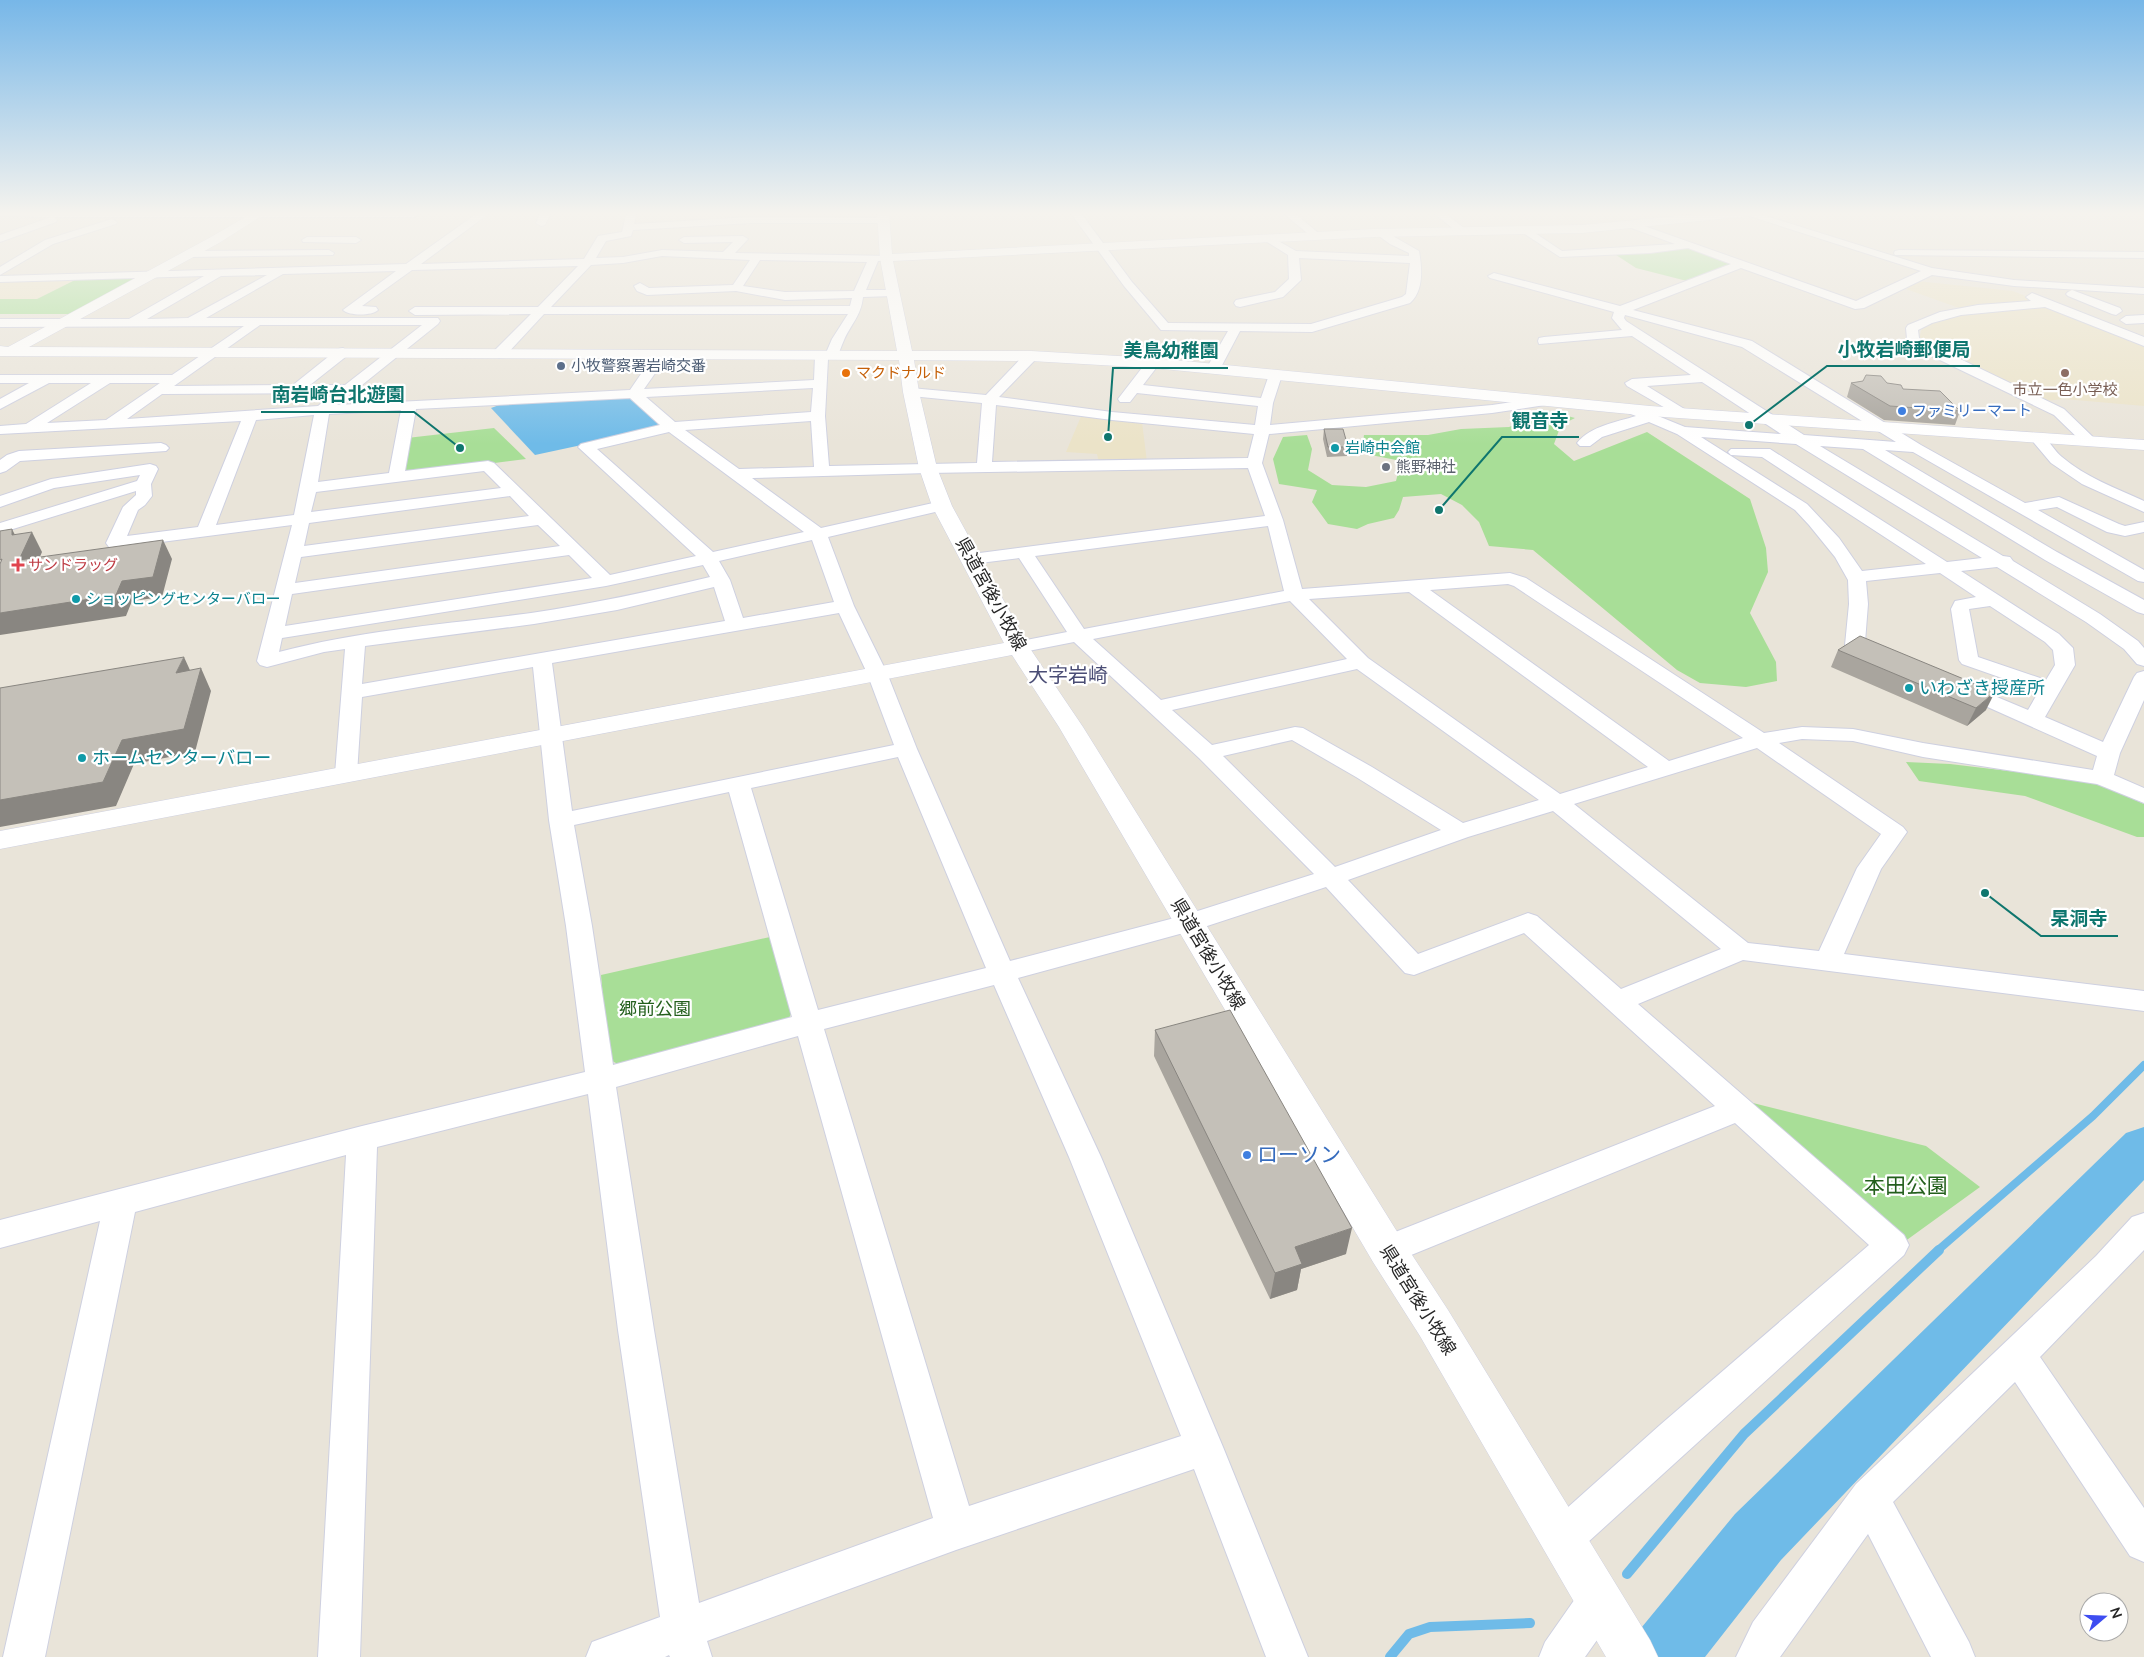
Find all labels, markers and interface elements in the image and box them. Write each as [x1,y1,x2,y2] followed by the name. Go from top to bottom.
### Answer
[1827,332,1980,366] callout: 小牧岩崎郵便局
[1113,334,1228,368] callout: 美鳥幼稚園
[1837,337,1971,363] text: 小牧岩崎郵便局
[1123,338,1219,364] text: 美鳥幼稚園
[571,356,706,376] place label: 小牧警察署岩崎交番
[555,360,567,372] marker: 小牧警察署岩崎交番
[856,363,946,383] place label: マクドナルド
[840,367,852,379] marker: マクドナルド
[2059,367,2071,379] marker: 市立一色小学校
[261,378,414,412] callout: 南岩崎台北遊園
[2012,380,2118,400] place label: 市立一色小学校
[271,382,405,408] text: 南岩崎台北遊園
[1912,401,2032,421] place label: ファミリーマート
[1502,403,1579,437] callout: 観音寺
[1896,405,1908,417] marker: ファミリーマート
[1511,408,1569,434] text: 観音寺
[1345,438,1420,458] place label: 岩崎中会館
[1329,442,1341,454] marker: 岩崎中会館
[1396,457,1456,477] place label: 熊野神社
[1380,461,1392,473] marker: 熊野神社
[950,533,1032,655] street label: 県道宮後小牧線
[28,555,118,575] place label: サンドラッグ
[12,559,24,571] marker: サンドラッグ
[86,589,281,609] place label: ショッピングセンターバロー
[70,593,82,605] marker: ショッピングセンターバロー
[1028,662,1108,689] district label: 大字岩崎
[1919,676,2045,700] place label: いわざき授産所
[1903,682,1915,694] marker: いわざき授産所
[92,746,271,770] place label: ホームセンターバロー
[76,752,88,764] marker: ホームセンターバロー
[1165,894,1251,1014] street label: 県道宮後小牧線
[2041,902,2118,936] callout: 杲洞寺
[2050,906,2108,932] text: 杲洞寺
[619,997,691,1021] park label: 郷前公園
[1257,1141,1341,1169] place label: ローソン
[1241,1149,1253,1161] marker: ローソン
[1864,1172,1948,1200] park label: 本田公園
[1374,1240,1462,1360] street label: 県道宮後小牧線
[2079,1592,2129,1642] north arrow
[2105,1605,2127,1621] text: N

